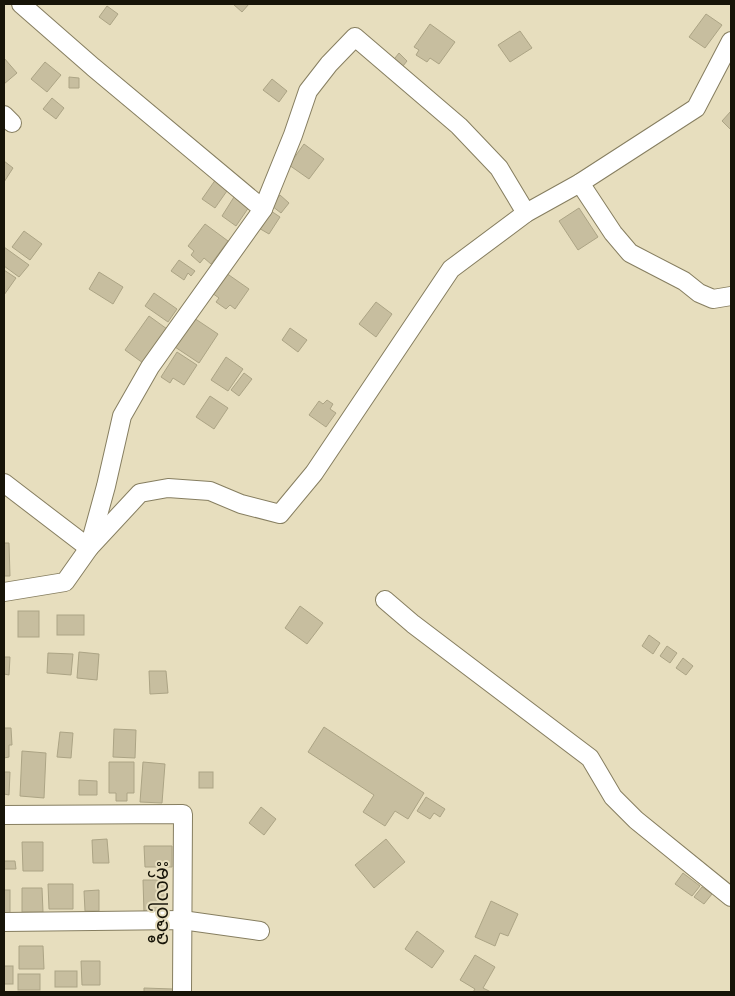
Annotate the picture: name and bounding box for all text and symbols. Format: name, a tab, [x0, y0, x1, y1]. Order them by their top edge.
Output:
street label: ဇီဇဝါလမ်း	[147, 861, 175, 945]

